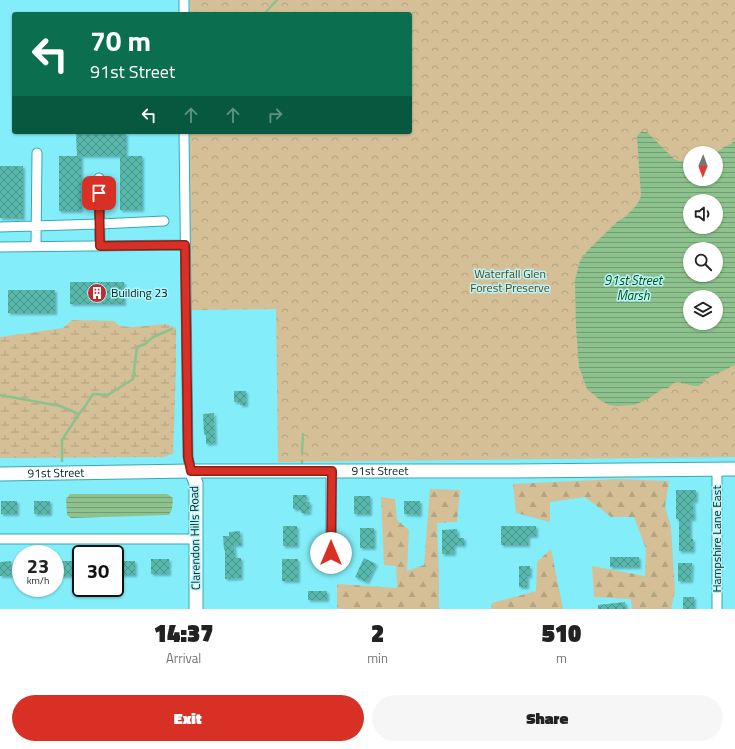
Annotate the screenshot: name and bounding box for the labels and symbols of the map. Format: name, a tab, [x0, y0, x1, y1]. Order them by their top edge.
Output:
north arrow	[683, 146, 723, 186]
pin	[82, 176, 116, 210]
park label: Waterfall Glen Forest Preserve	[470, 264, 550, 297]
water label: 91st Street Marsh	[604, 270, 664, 305]
building icon: Building 23	[86, 282, 108, 304]
place label: Building 23	[111, 283, 168, 302]
street label: 91st Street	[352, 461, 409, 480]
street label: 91st Street	[27, 463, 85, 483]
street label: Hampshire Lane East	[707, 485, 726, 593]
street label: Clarendon Hills Road	[184, 486, 205, 590]
position arrow	[310, 532, 352, 574]
speed limit sign: 30	[72, 545, 124, 597]

